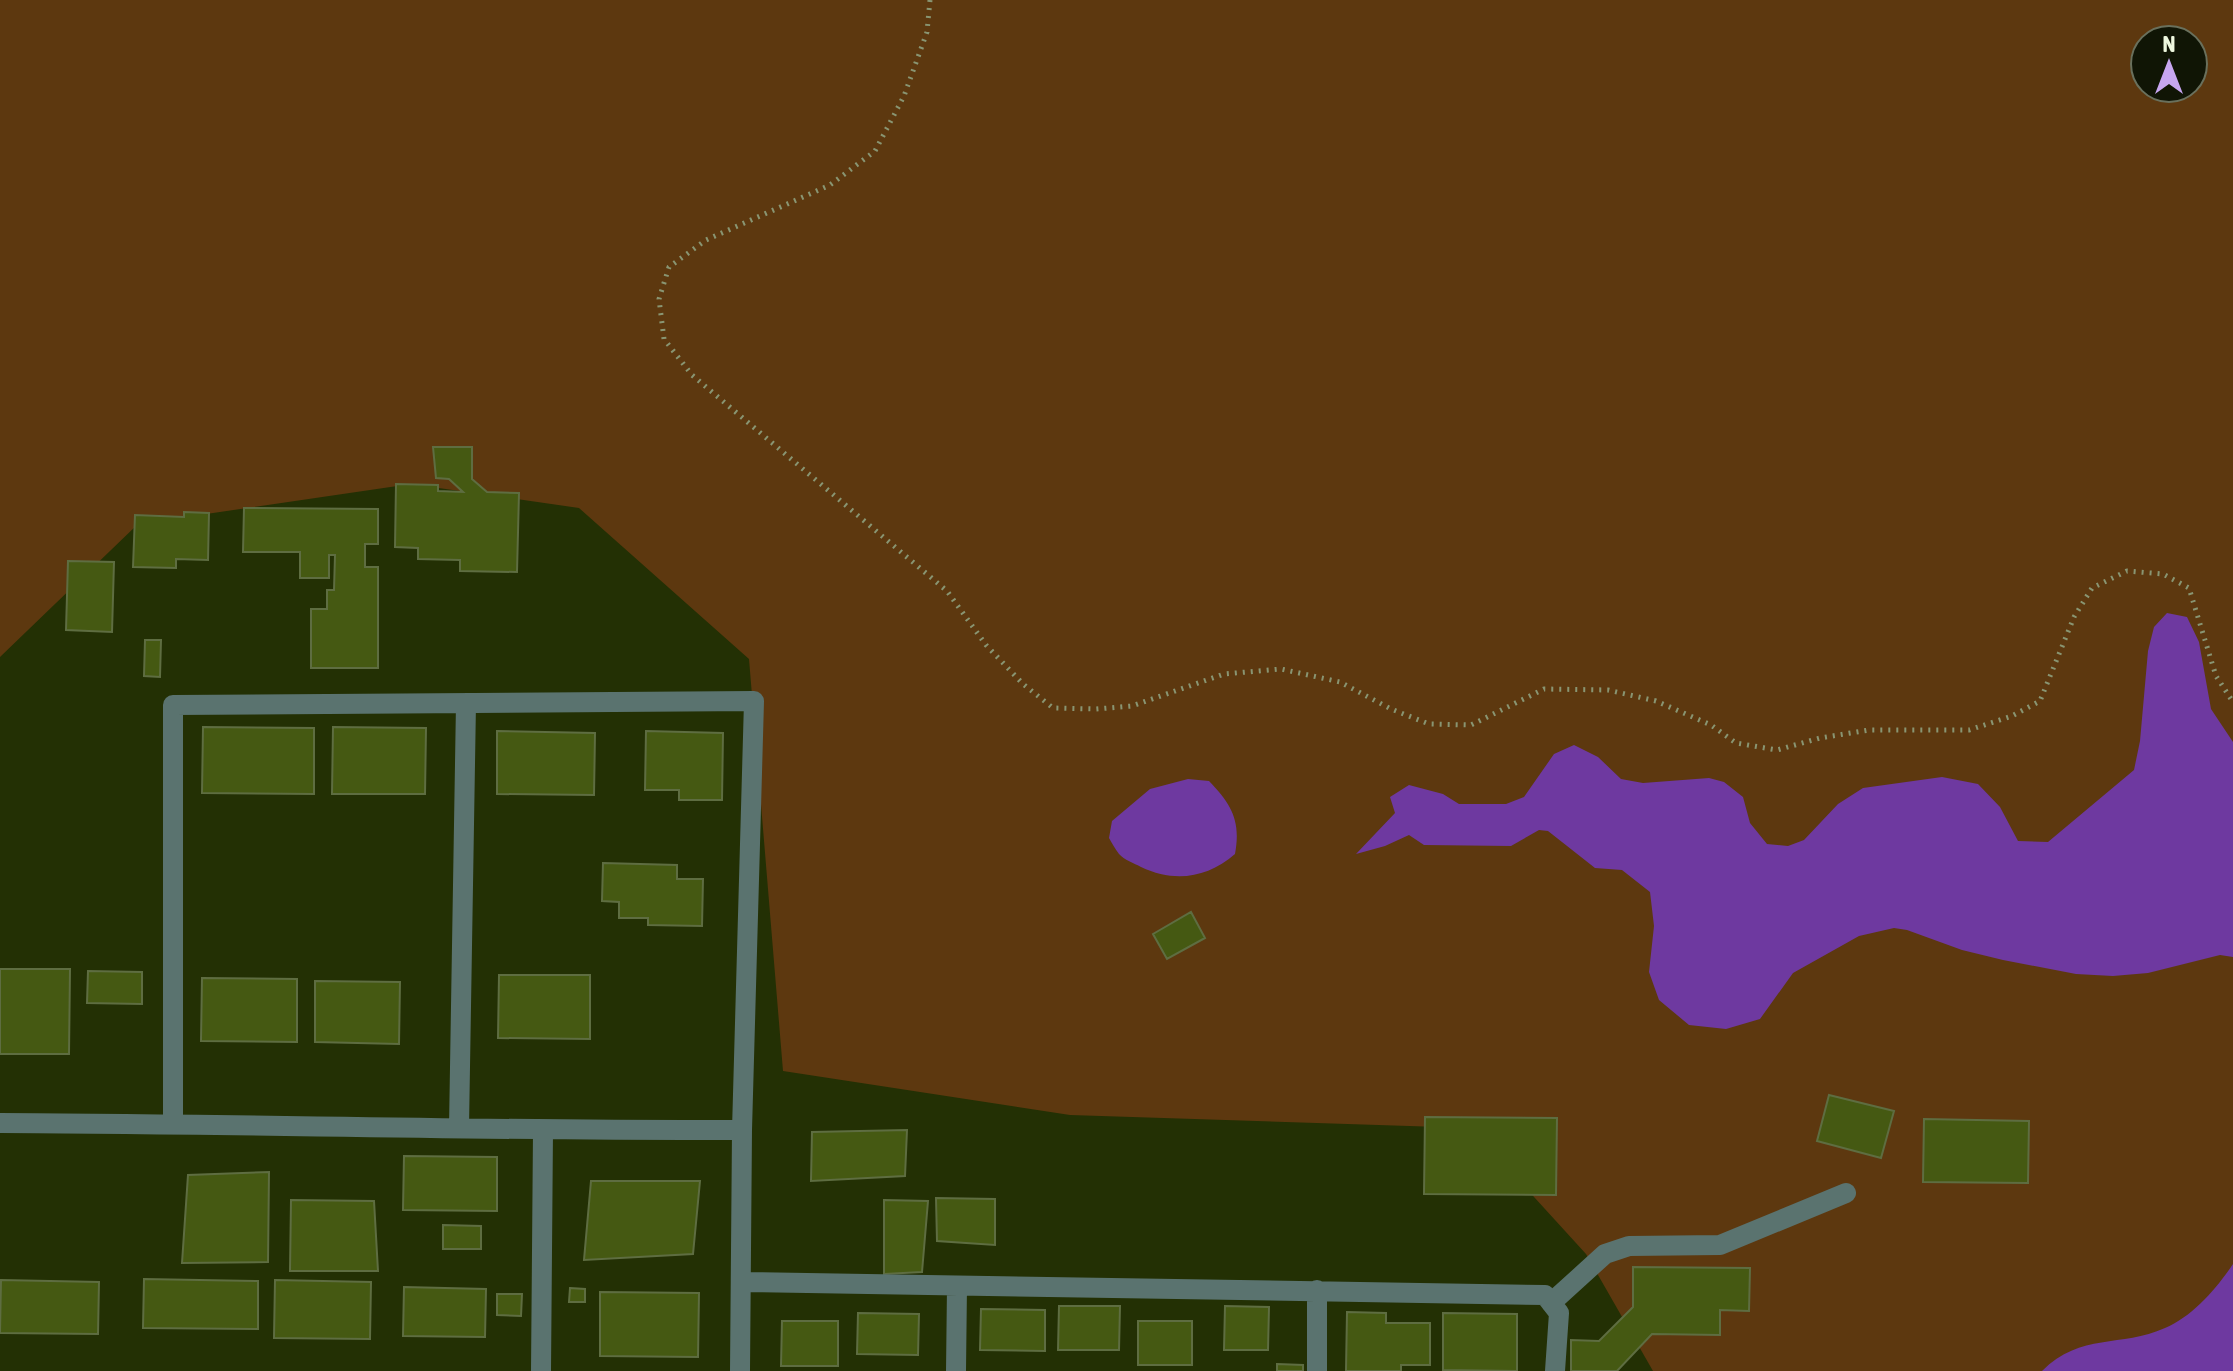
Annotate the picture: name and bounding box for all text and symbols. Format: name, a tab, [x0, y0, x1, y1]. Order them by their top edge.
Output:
north arrow	[2129, 24, 2209, 104]
text: N	[2163, 31, 2175, 57]

